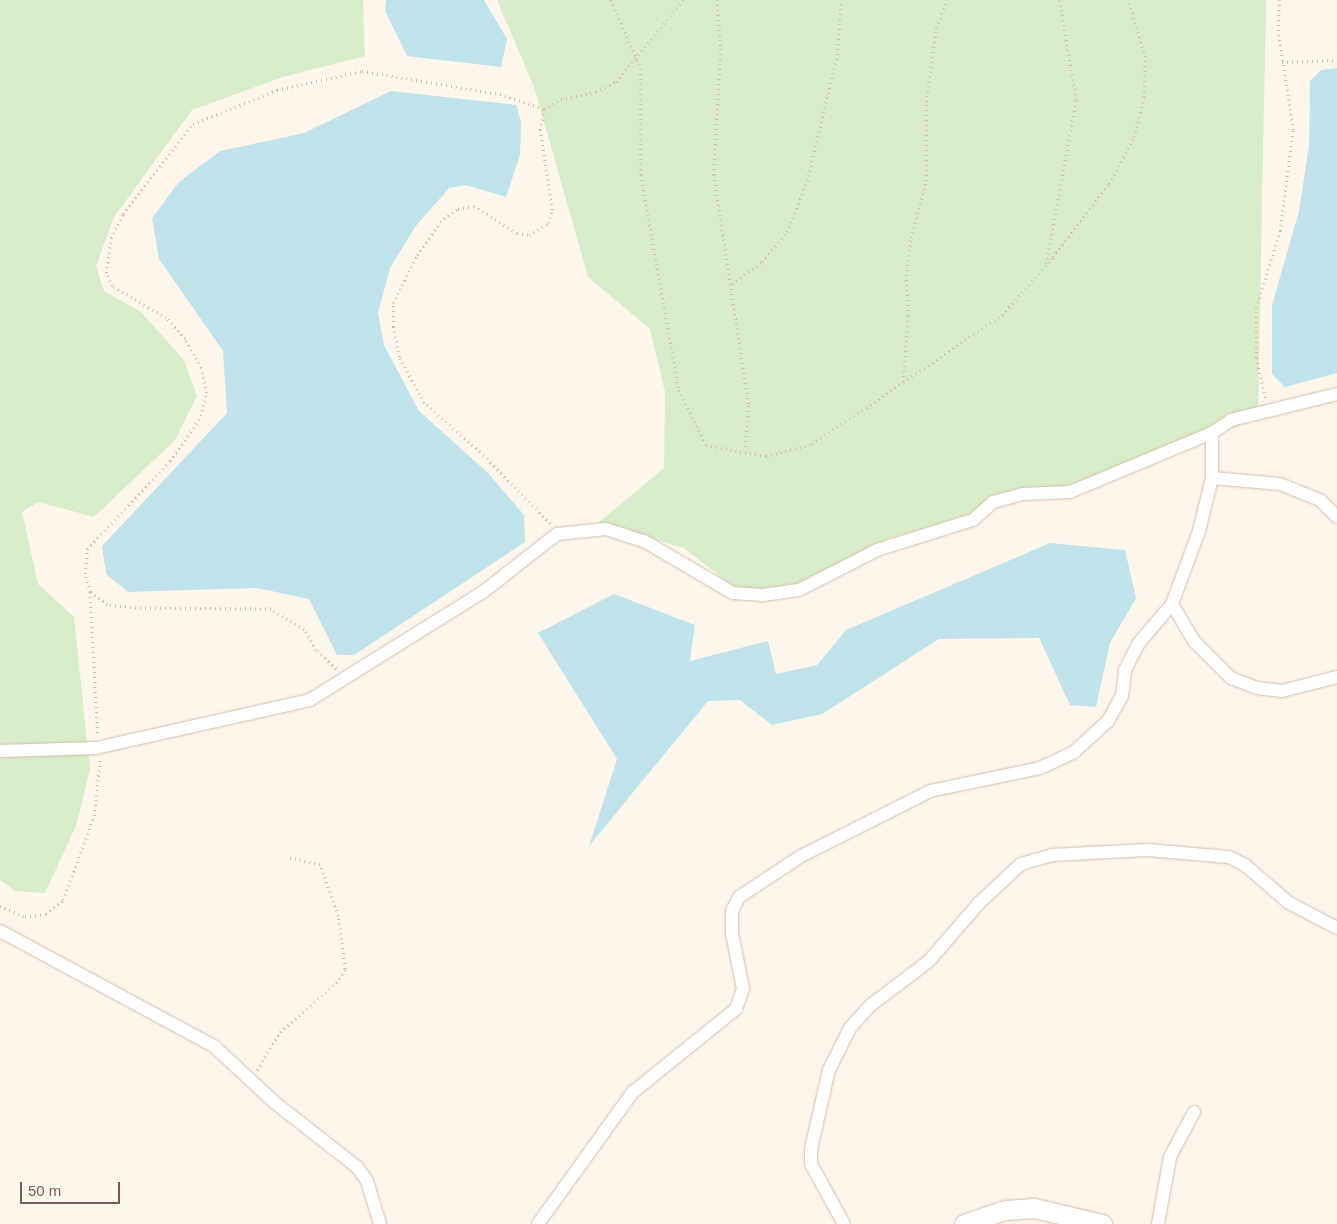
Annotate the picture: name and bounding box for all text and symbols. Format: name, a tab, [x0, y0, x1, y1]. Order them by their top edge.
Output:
scale bar	[22, 1172, 122, 1204]
text: 50 m	[28, 1182, 61, 1199]

